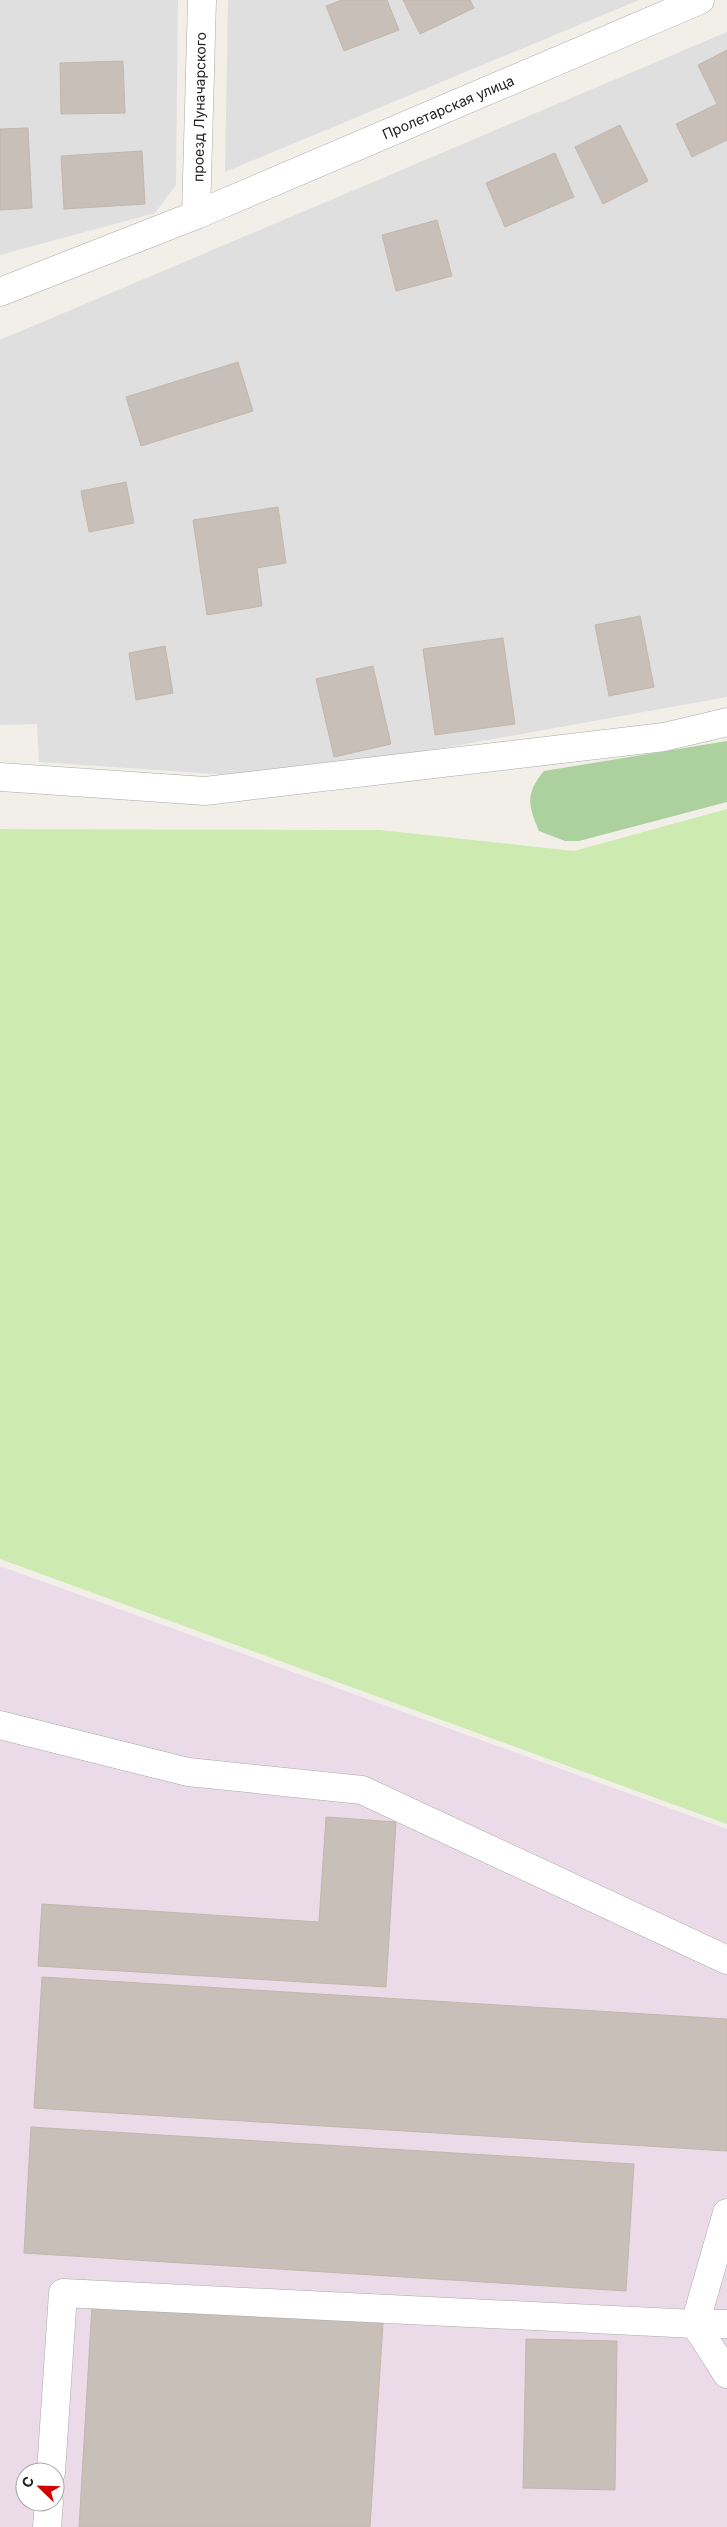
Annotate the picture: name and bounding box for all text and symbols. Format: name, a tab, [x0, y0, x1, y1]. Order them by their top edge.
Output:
street label: проезд Луначарского	[189, 32, 209, 182]
street label: Пролетарская улица	[380, 72, 516, 142]
north arrow	[15, 2462, 65, 2512]
text: С	[18, 2474, 37, 2490]

